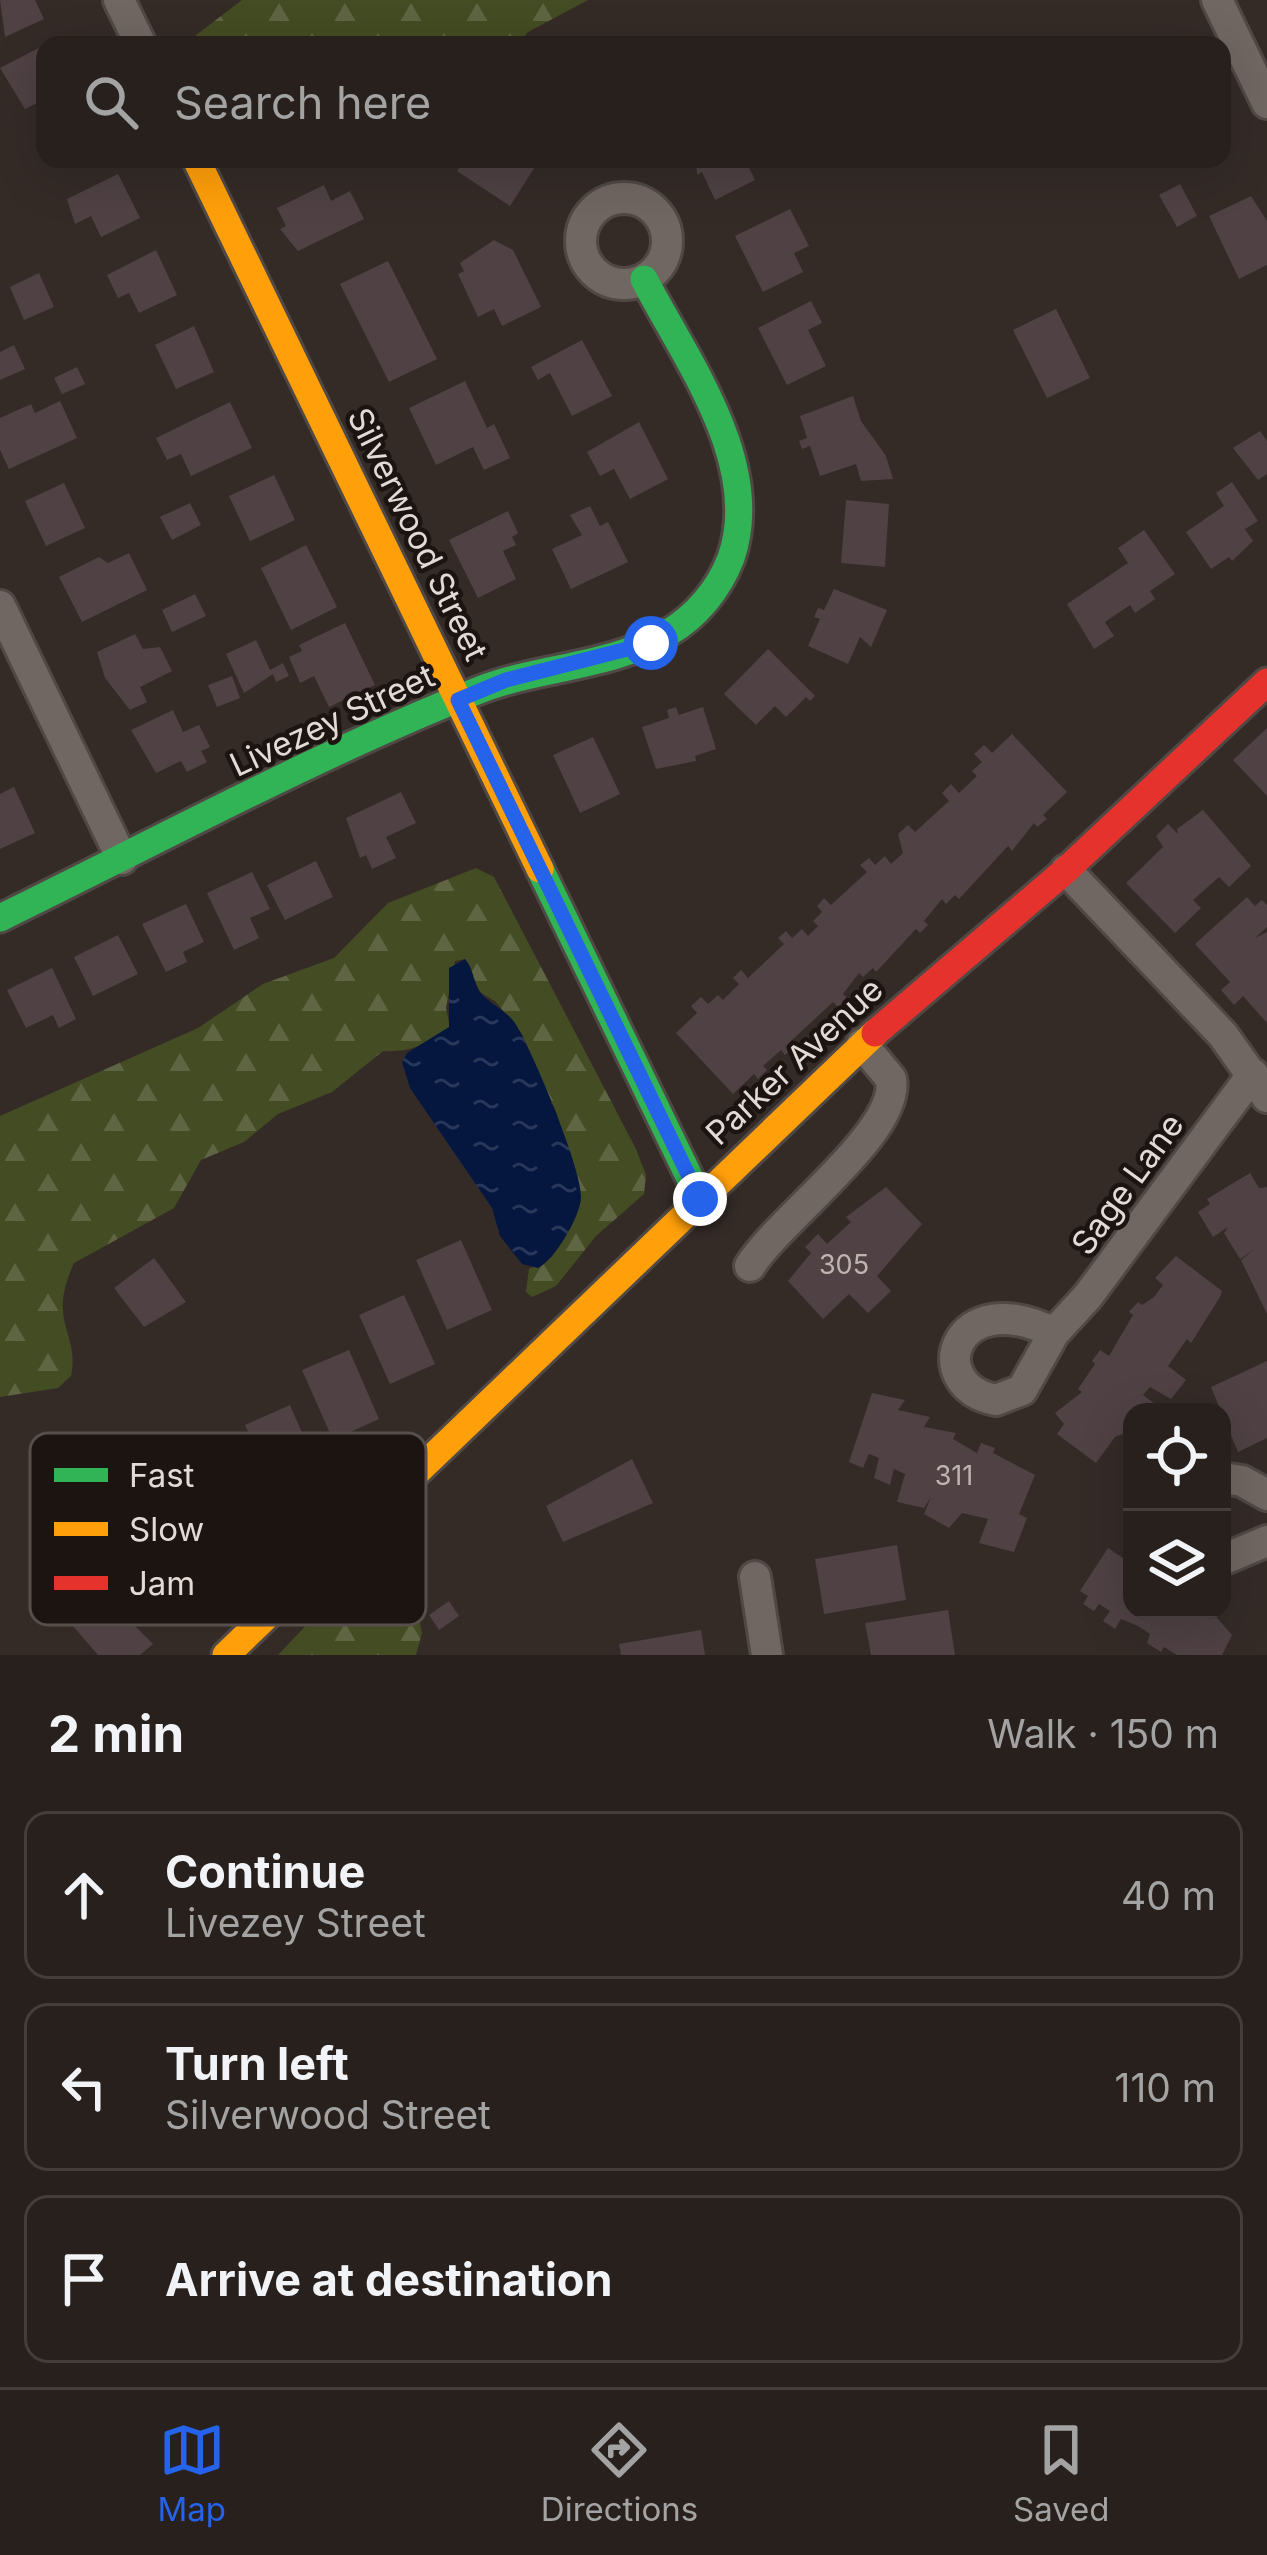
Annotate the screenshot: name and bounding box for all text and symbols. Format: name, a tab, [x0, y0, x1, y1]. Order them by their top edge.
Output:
search box	[36, 36, 1231, 168]
icon: search	[78, 69, 144, 135]
text: Search here	[174, 75, 431, 130]
street label: Silverwood Street	[340, 401, 497, 667]
route start	[624, 616, 678, 670]
street label: Livezey Street	[224, 655, 441, 785]
street label: Parker Avenue	[697, 969, 891, 1153]
street label: Sage Lane	[1063, 1106, 1191, 1262]
route end	[673, 1172, 727, 1226]
house number: 305	[819, 1248, 869, 1281]
map controls	[1123, 1403, 1231, 1619]
button: locate	[1123, 1403, 1231, 1511]
legend	[30, 1433, 426, 1625]
text: Fast	[129, 1455, 195, 1495]
house number: 311	[935, 1459, 973, 1492]
text: Slow	[129, 1509, 204, 1549]
button: layers	[1123, 1511, 1231, 1619]
text: Jam	[129, 1563, 195, 1603]
text: 2 min	[48, 1703, 184, 1764]
text: Walk · 150 m	[987, 1710, 1219, 1757]
text: Continue	[165, 1844, 365, 1899]
icon: ahead	[51, 1862, 117, 1928]
text: 40 m	[1121, 1872, 1216, 1919]
text: Livezey Street	[165, 1899, 426, 1946]
text: Turn left	[165, 2036, 349, 2091]
icon: left	[51, 2054, 117, 2120]
text: 110 m	[1115, 2064, 1216, 2111]
text: Silverwood Street	[165, 2091, 491, 2138]
icon: arrive	[51, 2246, 117, 2312]
text: Arrive at destination	[165, 2252, 612, 2307]
tab: Map	[157, 2417, 226, 2529]
tab: Directions	[541, 2417, 698, 2529]
tab: Saved	[1013, 2417, 1110, 2529]

